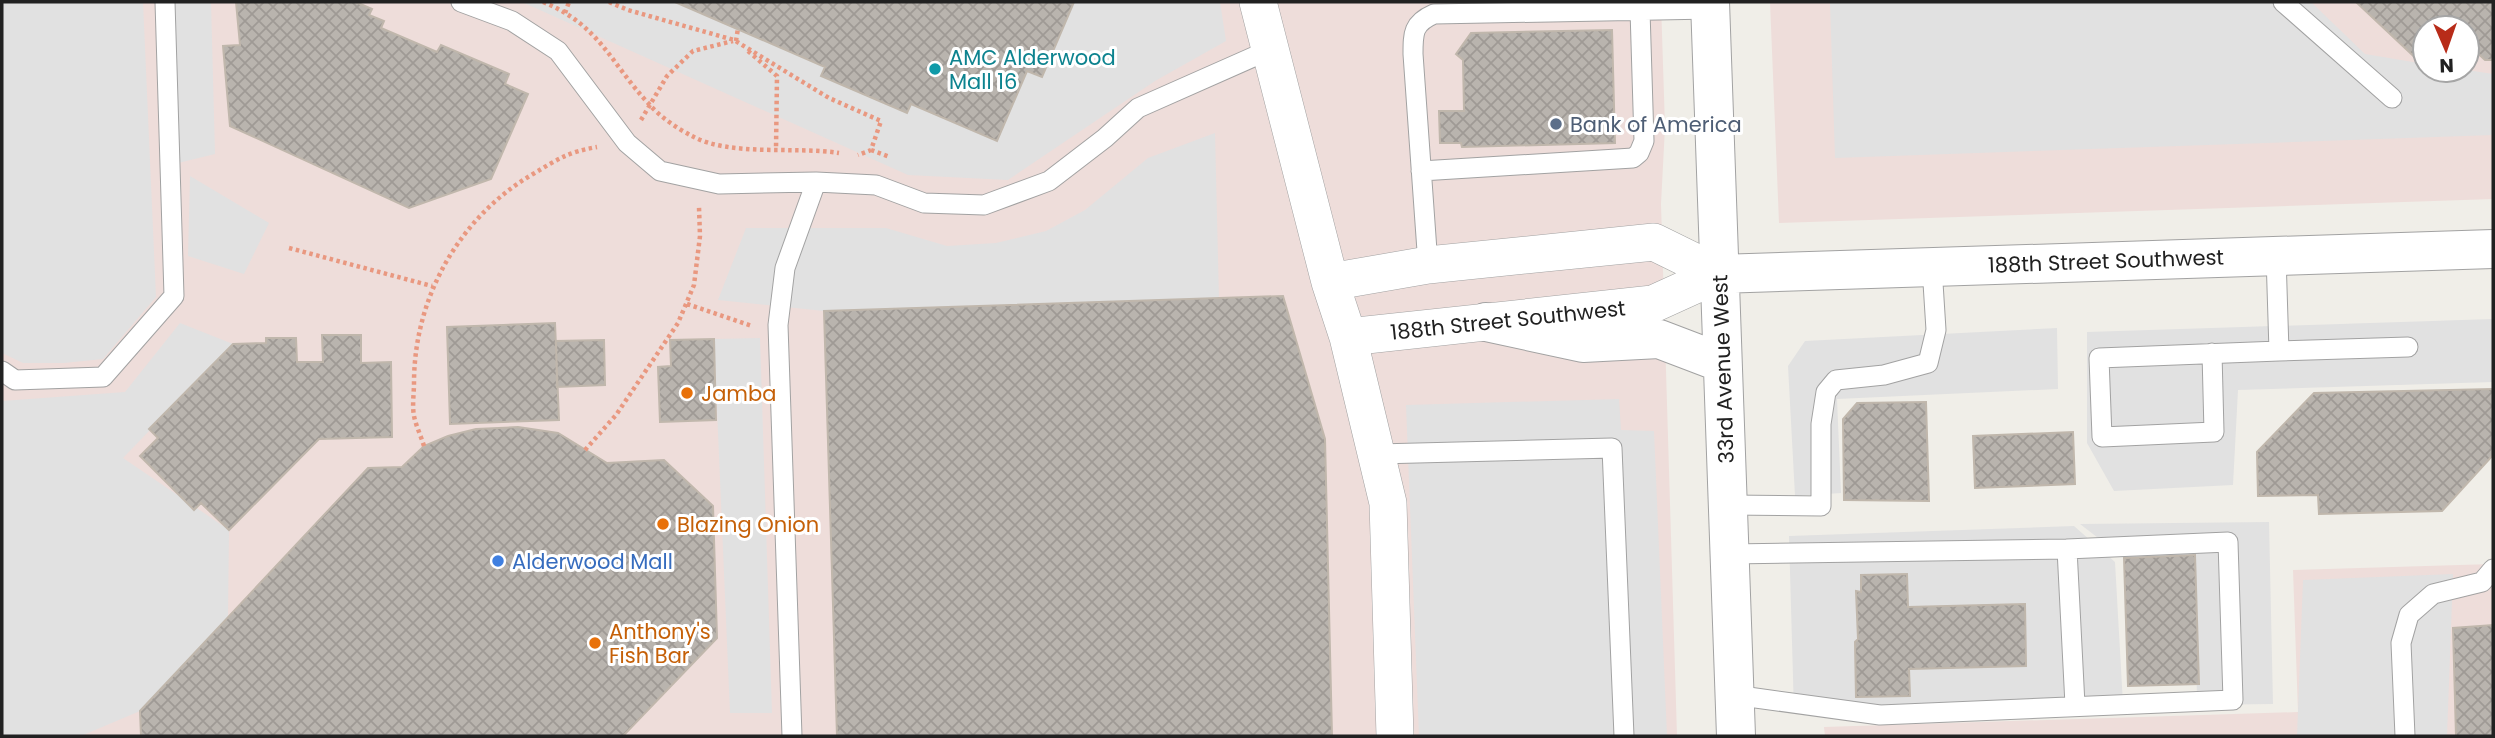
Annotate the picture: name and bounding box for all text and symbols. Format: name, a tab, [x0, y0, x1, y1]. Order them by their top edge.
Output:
north arrow	[2411, 14, 2481, 84]
place label: AMC Alderwood Mall 16	[949, 43, 1116, 96]
text: N	[2439, 52, 2454, 79]
marker: AMC Alderwood Mall 16	[927, 61, 943, 77]
place label: Bank of America	[1570, 110, 1742, 139]
marker: Bank of America	[1548, 116, 1564, 132]
street label: 188th Street Southwest	[1987, 242, 2225, 280]
street label: 33rd Avenue West	[1705, 274, 1741, 464]
street label: 188th Street Southwest	[1389, 293, 1627, 347]
place label: Jamba	[701, 379, 776, 408]
marker: Jamba	[679, 385, 695, 401]
place label: Blazing Onion	[677, 510, 819, 539]
marker: Blazing Onion	[655, 516, 671, 532]
place label: Alderwood Mall	[512, 547, 673, 576]
marker: Alderwood Mall	[490, 553, 506, 569]
place label: Anthony's Fish Bar	[609, 617, 711, 670]
marker: Anthony's Fish Bar	[587, 635, 603, 651]

